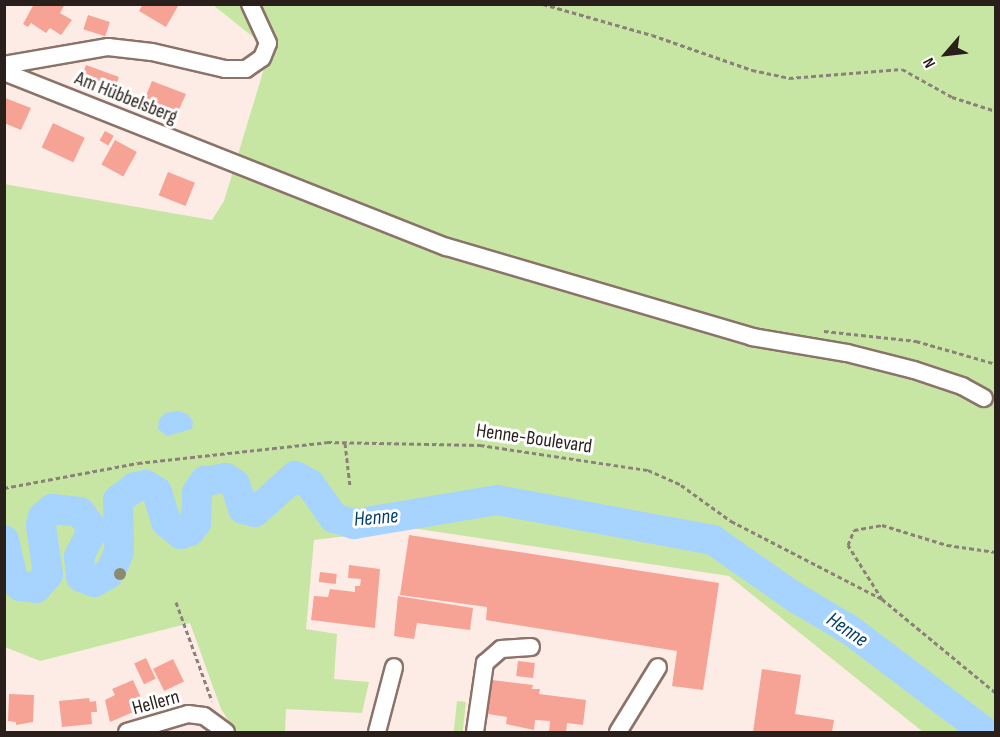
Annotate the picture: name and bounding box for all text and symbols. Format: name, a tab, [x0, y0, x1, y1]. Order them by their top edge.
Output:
north arrow	[916, 24, 976, 84]
text: N	[919, 54, 940, 71]
street label: Am Hübbelsberg	[71, 67, 181, 129]
street label: Henne-Boulevard	[474, 419, 594, 459]
water label: Henne	[353, 504, 399, 532]
water label: Henne	[822, 607, 872, 653]
street label: Hellern	[130, 685, 182, 721]

